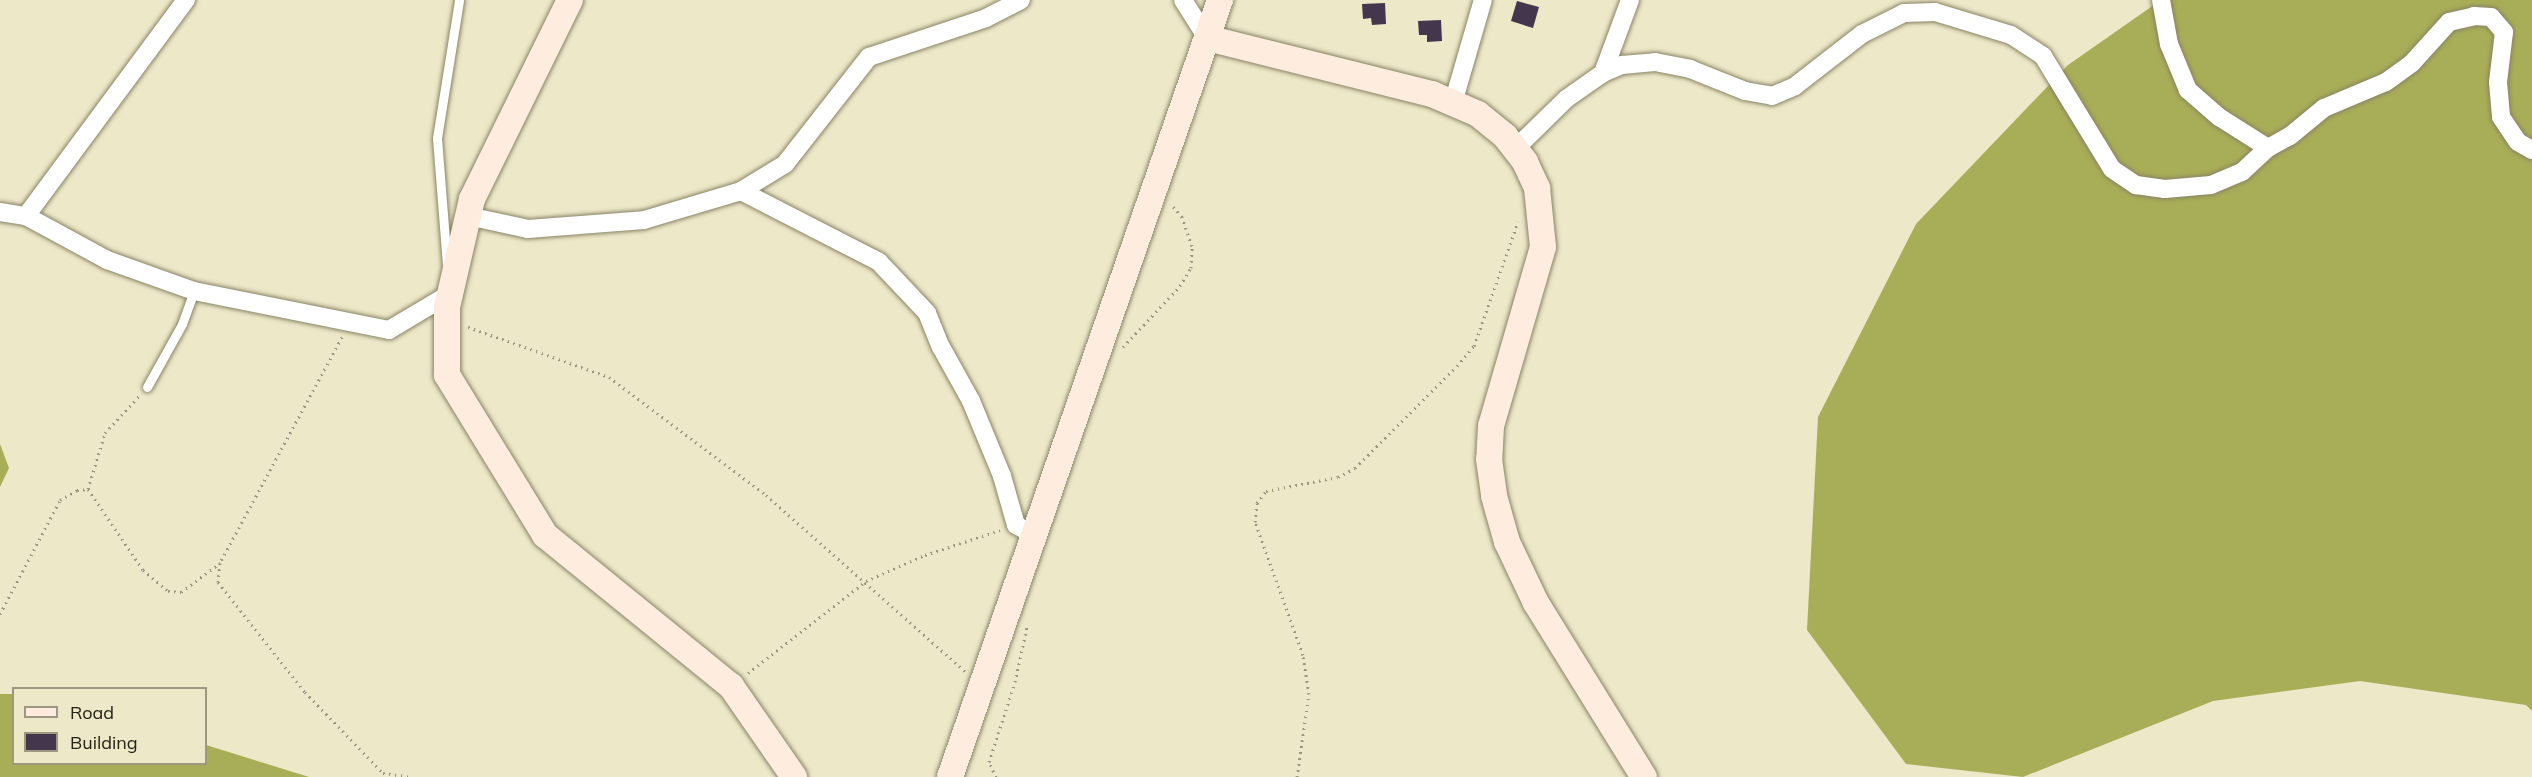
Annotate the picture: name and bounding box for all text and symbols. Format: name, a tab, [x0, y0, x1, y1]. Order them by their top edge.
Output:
legend	[12, 687, 207, 765]
text: Road	[70, 701, 114, 724]
text: Building	[70, 731, 138, 754]

